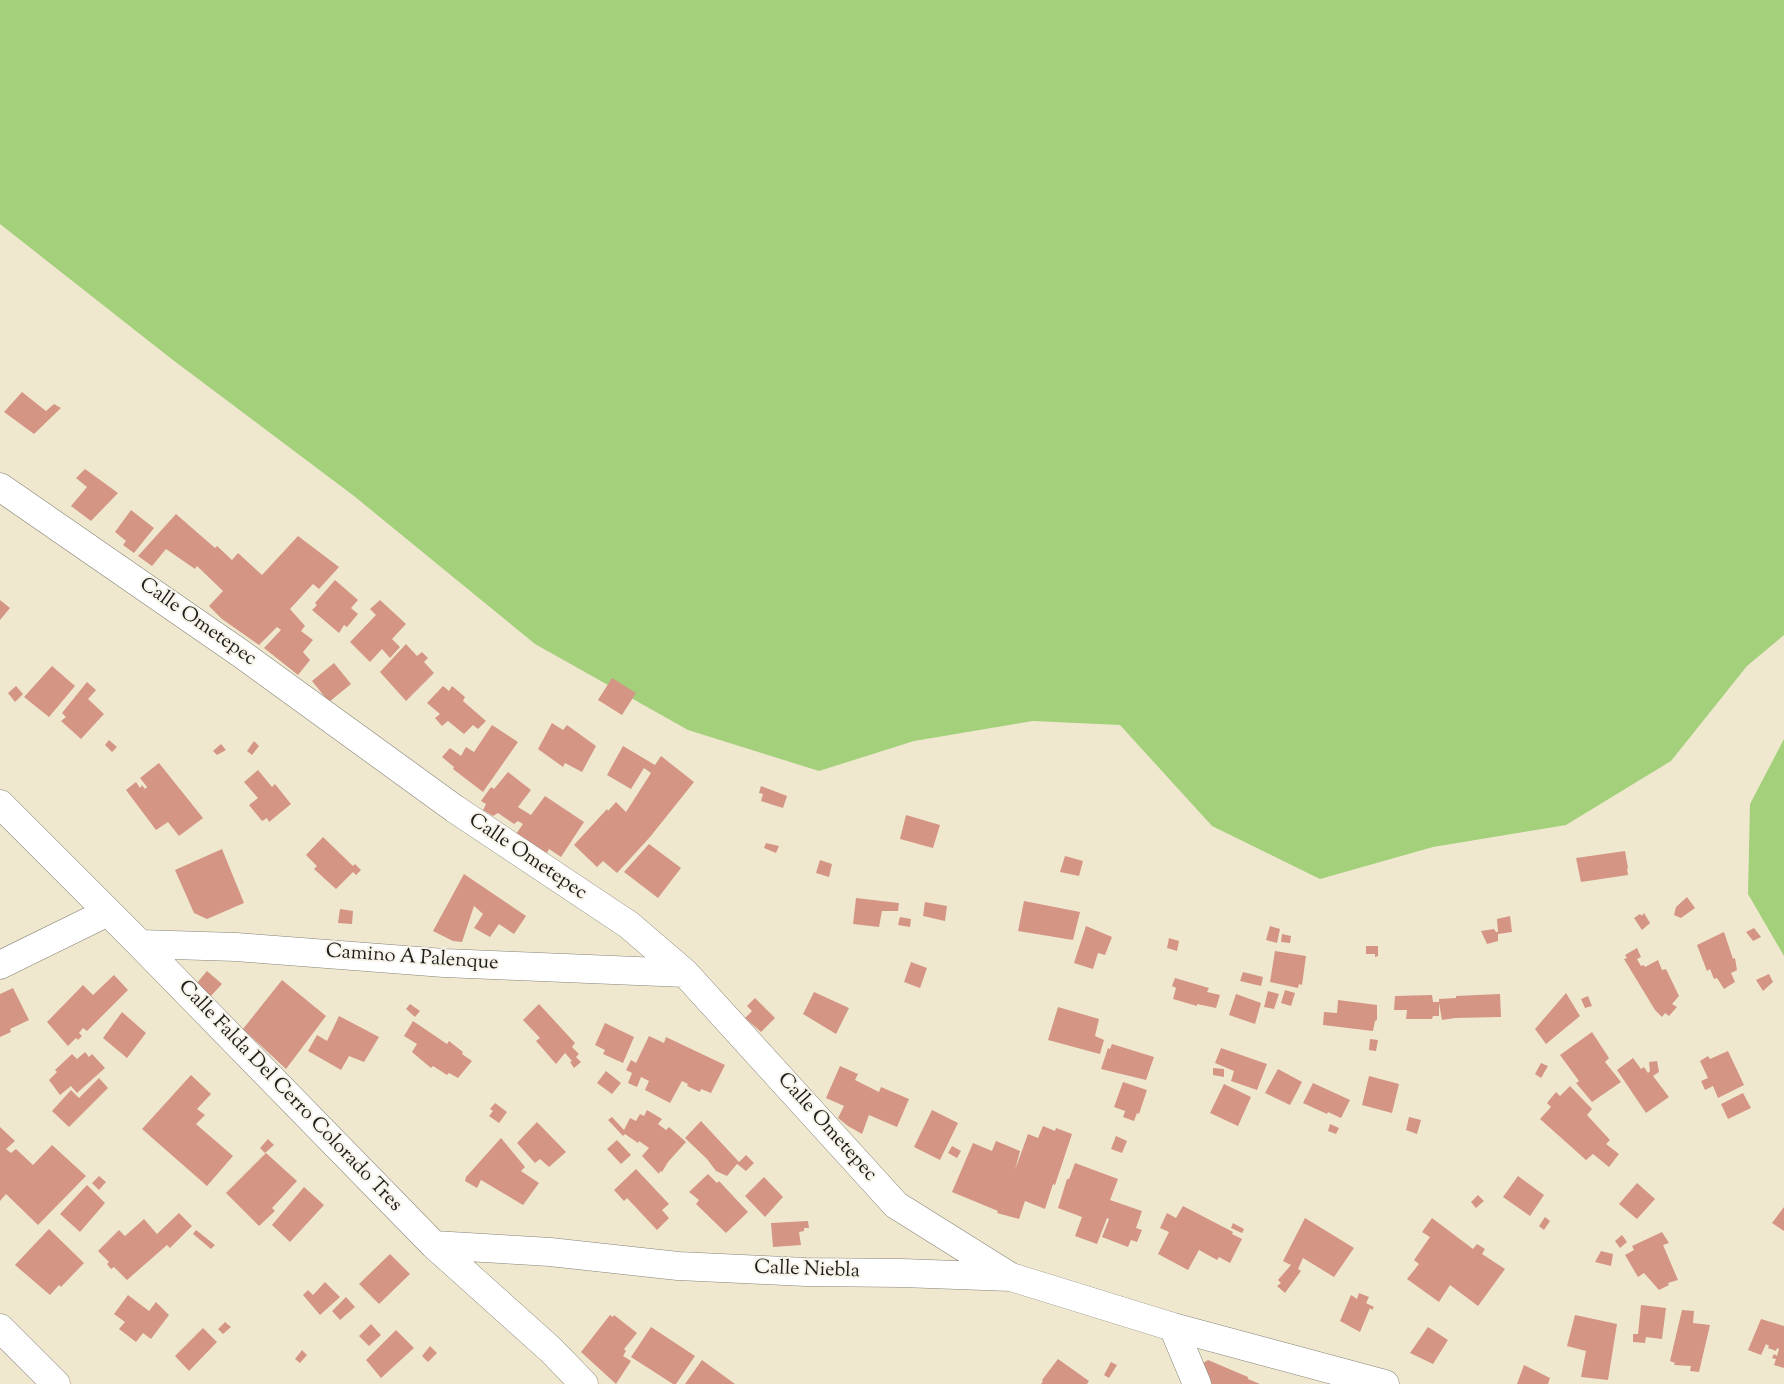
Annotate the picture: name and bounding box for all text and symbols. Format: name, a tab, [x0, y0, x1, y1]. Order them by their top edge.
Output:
street label: Calle Ometepec	[134, 574, 260, 672]
street label: Calle Ometepec	[463, 810, 591, 906]
street label: Camino A Palenque	[325, 941, 499, 977]
street label: Calle Falda Del Cerro Colorado Tres	[172, 976, 406, 1218]
street label: Calle Ometepec	[771, 1069, 881, 1187]
street label: Calle Niebla	[754, 1257, 860, 1285]

